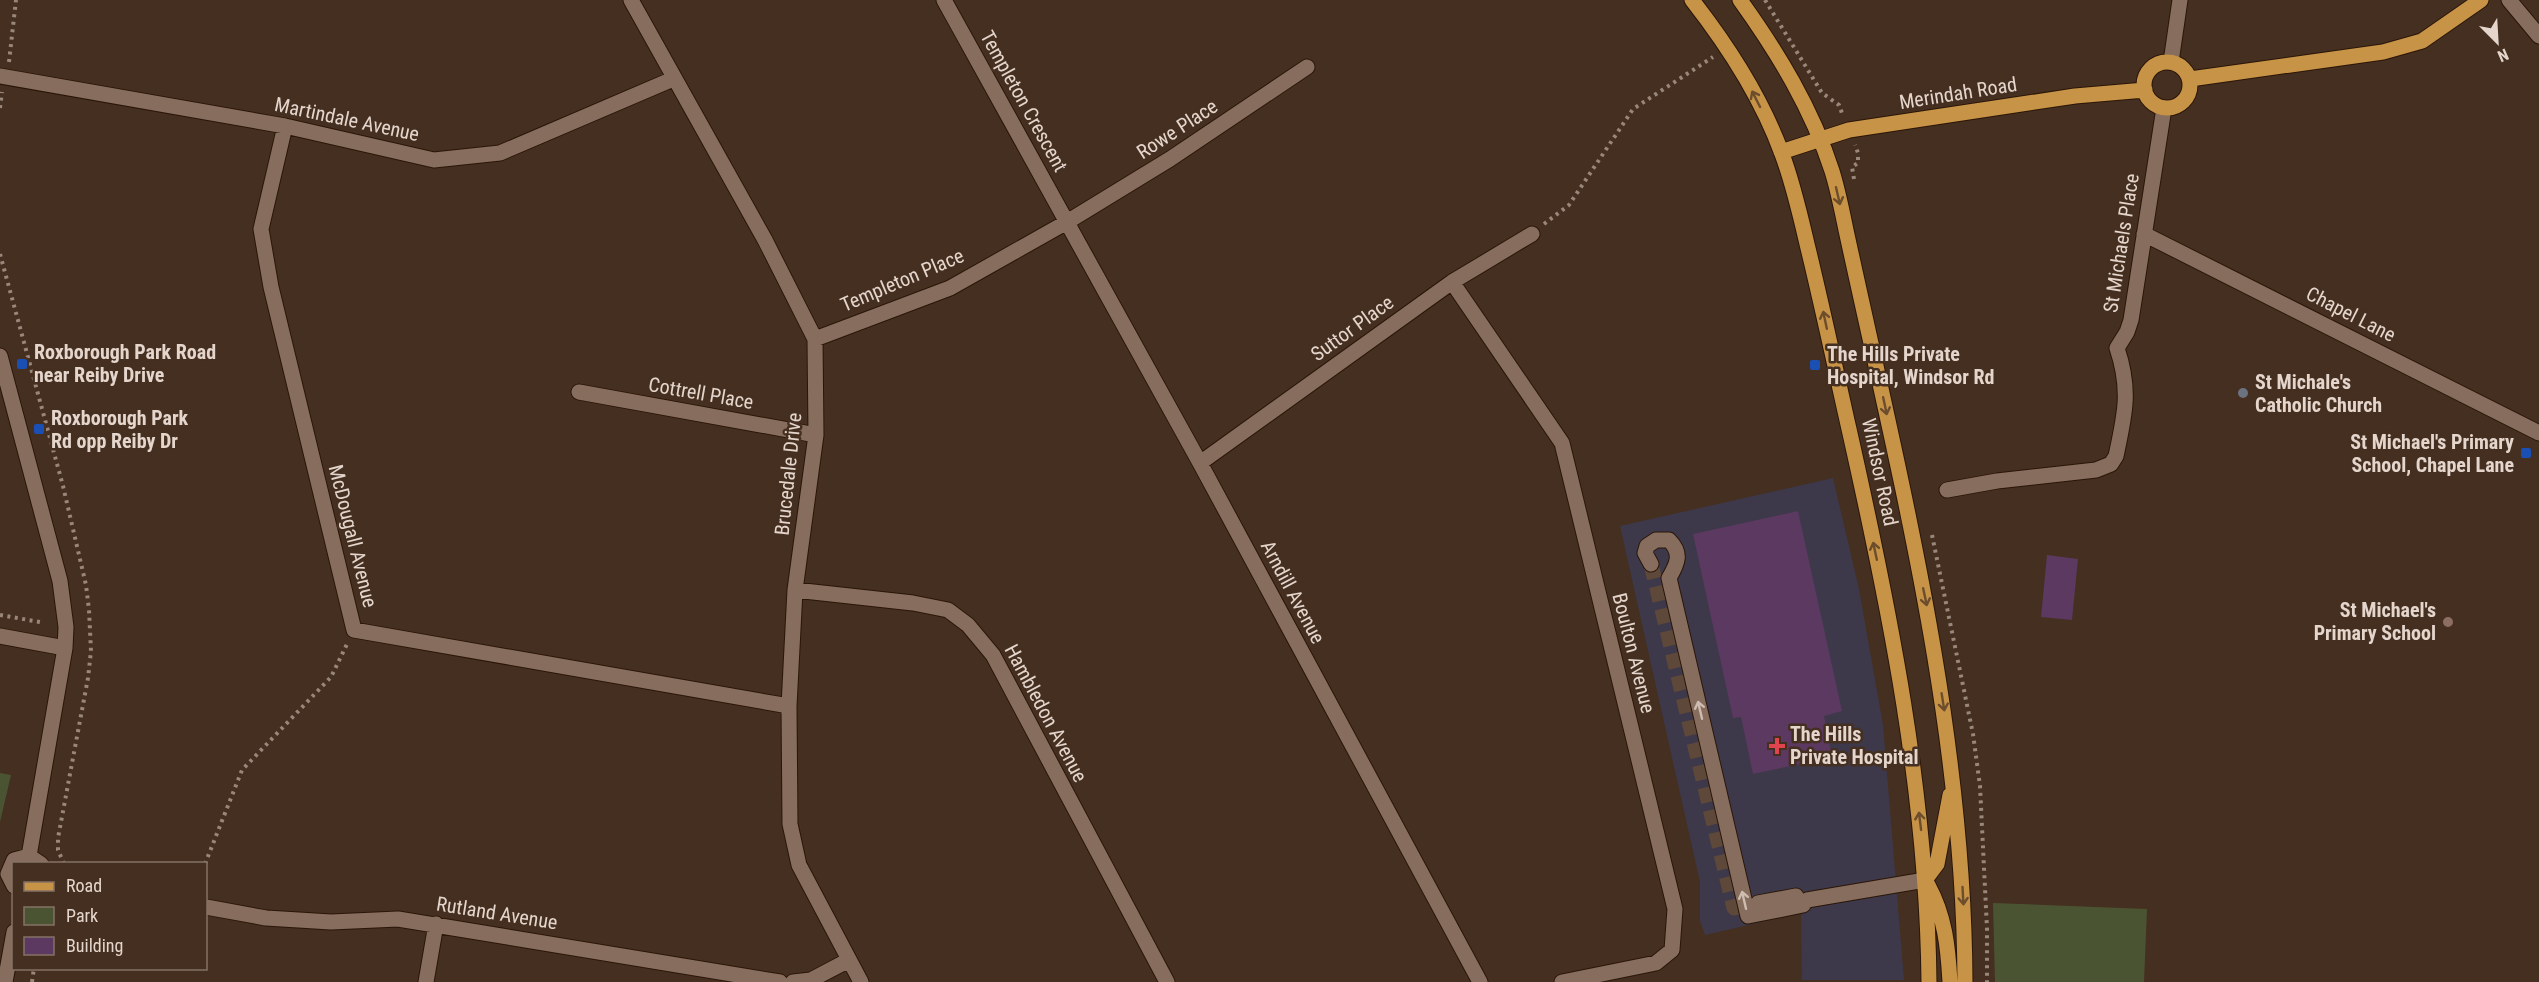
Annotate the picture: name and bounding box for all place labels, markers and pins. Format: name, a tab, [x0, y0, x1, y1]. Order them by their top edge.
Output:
place label: Roxborough Park Road near Reiby Drive	[34, 340, 216, 387]
place label: The Hills Private Hospital, Windsor Rd	[1827, 342, 1994, 389]
marker: Roxborough Park Road near Reiby Drive	[15, 357, 29, 371]
marker: The Hills Private Hospital, Windsor Rd	[1808, 358, 1822, 372]
place label: St Michale's Catholic Church	[2255, 370, 2382, 417]
marker: St Michale's Catholic Church	[2236, 386, 2250, 400]
place label: Roxborough Park Rd opp Reiby Dr	[51, 406, 189, 453]
marker: Roxborough Park Rd opp Reiby Dr	[32, 422, 46, 436]
place label: St Michael's Primary School, Chapel Lane	[2350, 430, 2514, 477]
marker: St Michael's Primary School, Chapel Lane	[2519, 446, 2533, 460]
place label: St Michael's Primary School	[2314, 598, 2436, 645]
marker: St Michael's Primary School	[2441, 615, 2455, 629]
place label: The Hills Private Hospital	[1790, 722, 1918, 769]
marker: The Hills Private Hospital	[1768, 737, 1786, 755]

